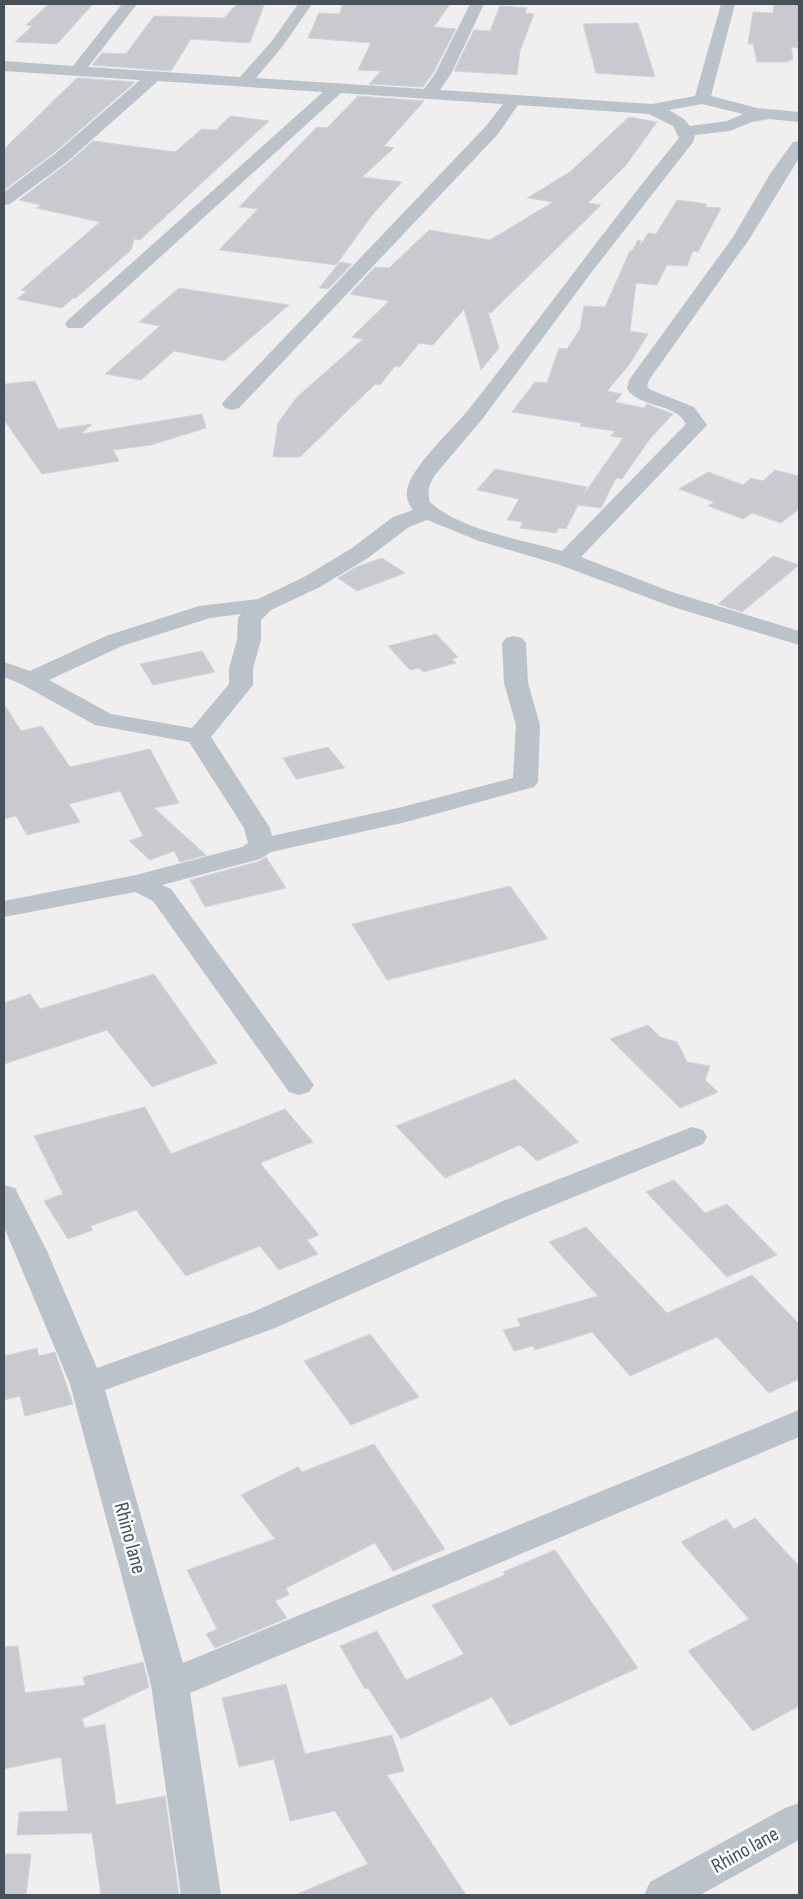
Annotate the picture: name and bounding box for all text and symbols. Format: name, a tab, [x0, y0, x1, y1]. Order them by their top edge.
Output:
street label: Rhino lane	[108, 1499, 152, 1577]
street label: Rhino lane	[707, 1821, 783, 1879]

